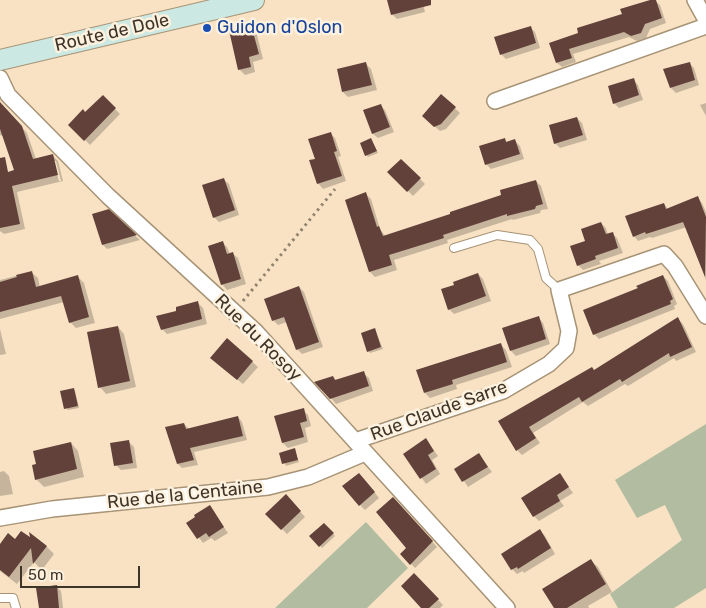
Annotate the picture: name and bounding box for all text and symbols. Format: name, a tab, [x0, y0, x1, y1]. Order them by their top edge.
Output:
street label: Route de Dole	[53, 9, 171, 57]
place label: Guidon d'Oslon	[217, 17, 342, 39]
marker: Guidon d'Oslon	[201, 22, 213, 34]
street label: Rue du Rosoy	[210, 290, 306, 386]
street label: Rue Claude Sarre	[368, 376, 510, 446]
street label: Rue de la Centaine	[106, 476, 264, 514]
scale bar	[22, 556, 142, 588]
text: 50 m	[28, 566, 63, 584]

